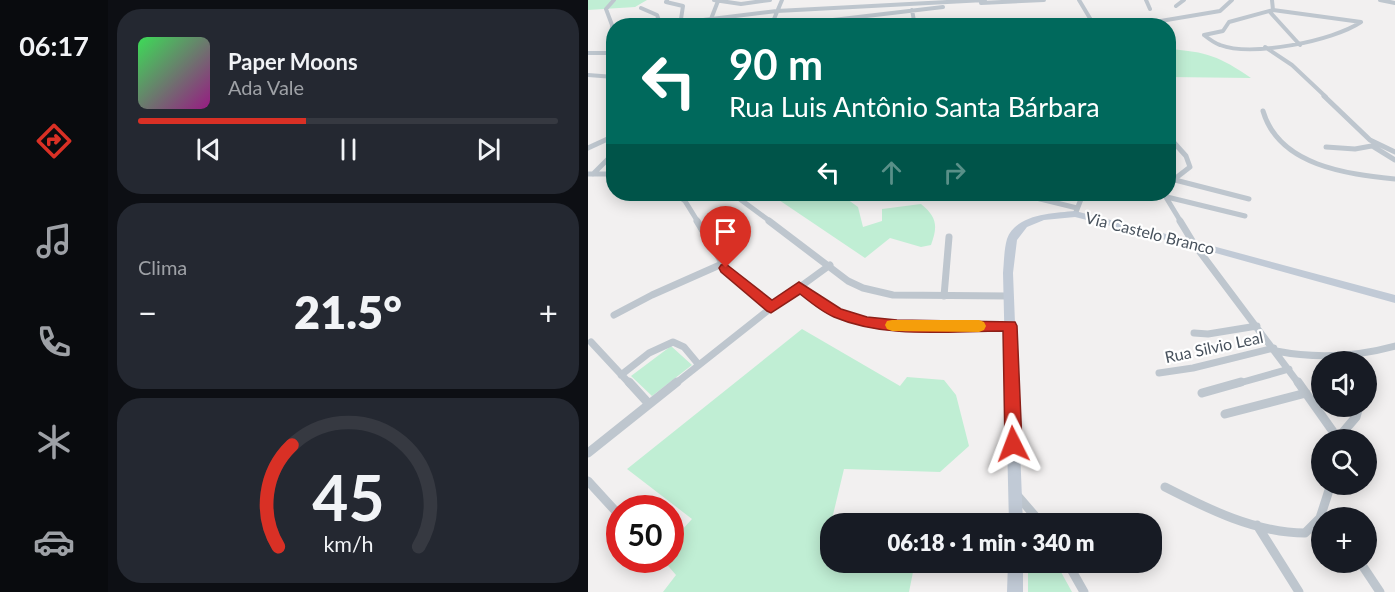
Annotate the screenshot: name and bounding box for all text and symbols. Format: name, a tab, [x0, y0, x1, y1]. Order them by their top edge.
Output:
text: 06:17	[19, 29, 89, 62]
text: 90 m	[729, 39, 823, 89]
icon: left	[630, 42, 708, 120]
text: Paper Moons	[228, 48, 358, 75]
text: Ada Vale	[228, 75, 304, 99]
text: Rua Luis Antônio Santa Bárbara	[729, 90, 1100, 123]
icon: directions	[33, 120, 75, 162]
icon: previous	[192, 133, 225, 166]
icon: pause	[332, 133, 365, 166]
icon: next	[472, 133, 505, 166]
icon: left	[812, 156, 845, 189]
icon: ahead	[875, 156, 908, 189]
icon: right	[938, 156, 971, 189]
pin	[700, 206, 751, 268]
street label: Via Castelo Branco	[1083, 207, 1217, 258]
icon: arrive	[709, 215, 742, 248]
icon: music	[33, 220, 75, 262]
text: Clima	[138, 255, 187, 279]
text: 21.5°	[294, 285, 402, 339]
text: −	[138, 292, 157, 332]
text: +	[539, 292, 558, 332]
icon: phone	[33, 321, 75, 363]
street label: Rua Silvio Leal	[1163, 327, 1265, 366]
map controls	[1311, 351, 1377, 573]
button: sound	[1311, 351, 1377, 417]
position arrow	[981, 412, 1045, 476]
icon: climate	[33, 421, 75, 463]
button: search	[1311, 429, 1377, 495]
text: 45	[312, 460, 384, 535]
speed limit sign: 50	[606, 495, 684, 573]
button: +	[1311, 507, 1377, 573]
icon: car	[33, 521, 75, 563]
text: 06:18 · 1 min · 340 m	[888, 529, 1094, 556]
text: km/h	[323, 532, 373, 558]

